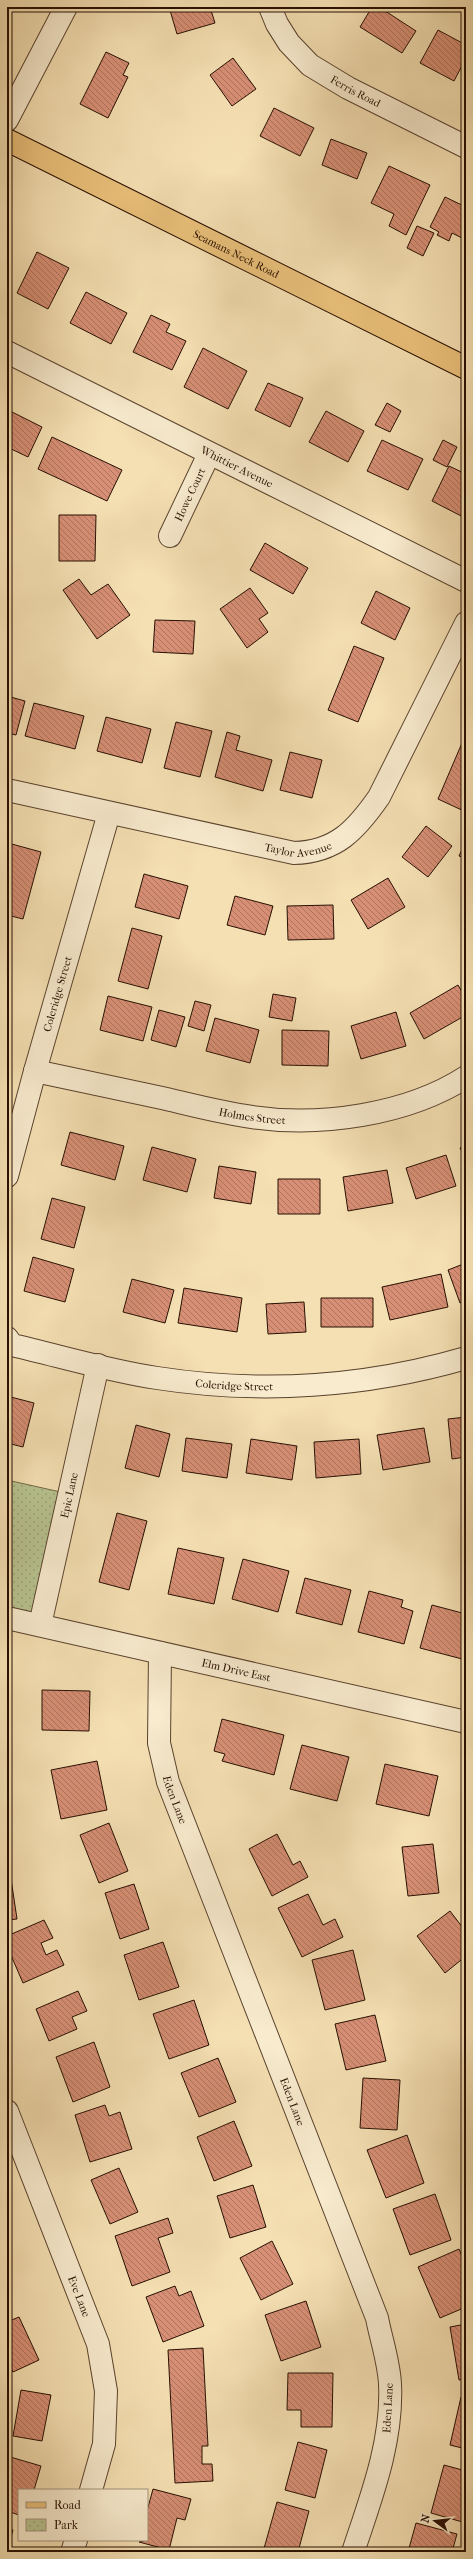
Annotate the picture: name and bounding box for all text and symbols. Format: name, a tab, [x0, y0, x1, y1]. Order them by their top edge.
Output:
street label: Ferris Road	[328, 73, 384, 110]
street label: Seamans Neck Road	[191, 227, 282, 281]
street label: Whittier Avenue	[198, 443, 276, 490]
street label: Howe Court	[172, 466, 208, 523]
street label: Taylor Avenue	[263, 839, 334, 860]
street label: Coleridge Street	[40, 954, 74, 1033]
street label: Holmes Street	[218, 1105, 286, 1127]
street label: Coleridge Street	[195, 1376, 273, 1393]
street label: Epic Lane	[58, 1470, 80, 1519]
street label: Elm Drive East	[200, 1656, 272, 1684]
street label: Eden Lane	[160, 1774, 190, 1826]
street label: Eden Lane	[277, 2076, 308, 2128]
street label: Eve Lane	[65, 2274, 94, 2319]
street label: Eden Lane	[380, 2382, 396, 2434]
legend	[18, 2489, 148, 2541]
text: Road	[54, 2498, 81, 2512]
north arrow	[415, 2501, 455, 2541]
text: N	[418, 2512, 433, 2524]
text: Park	[54, 2518, 79, 2532]

